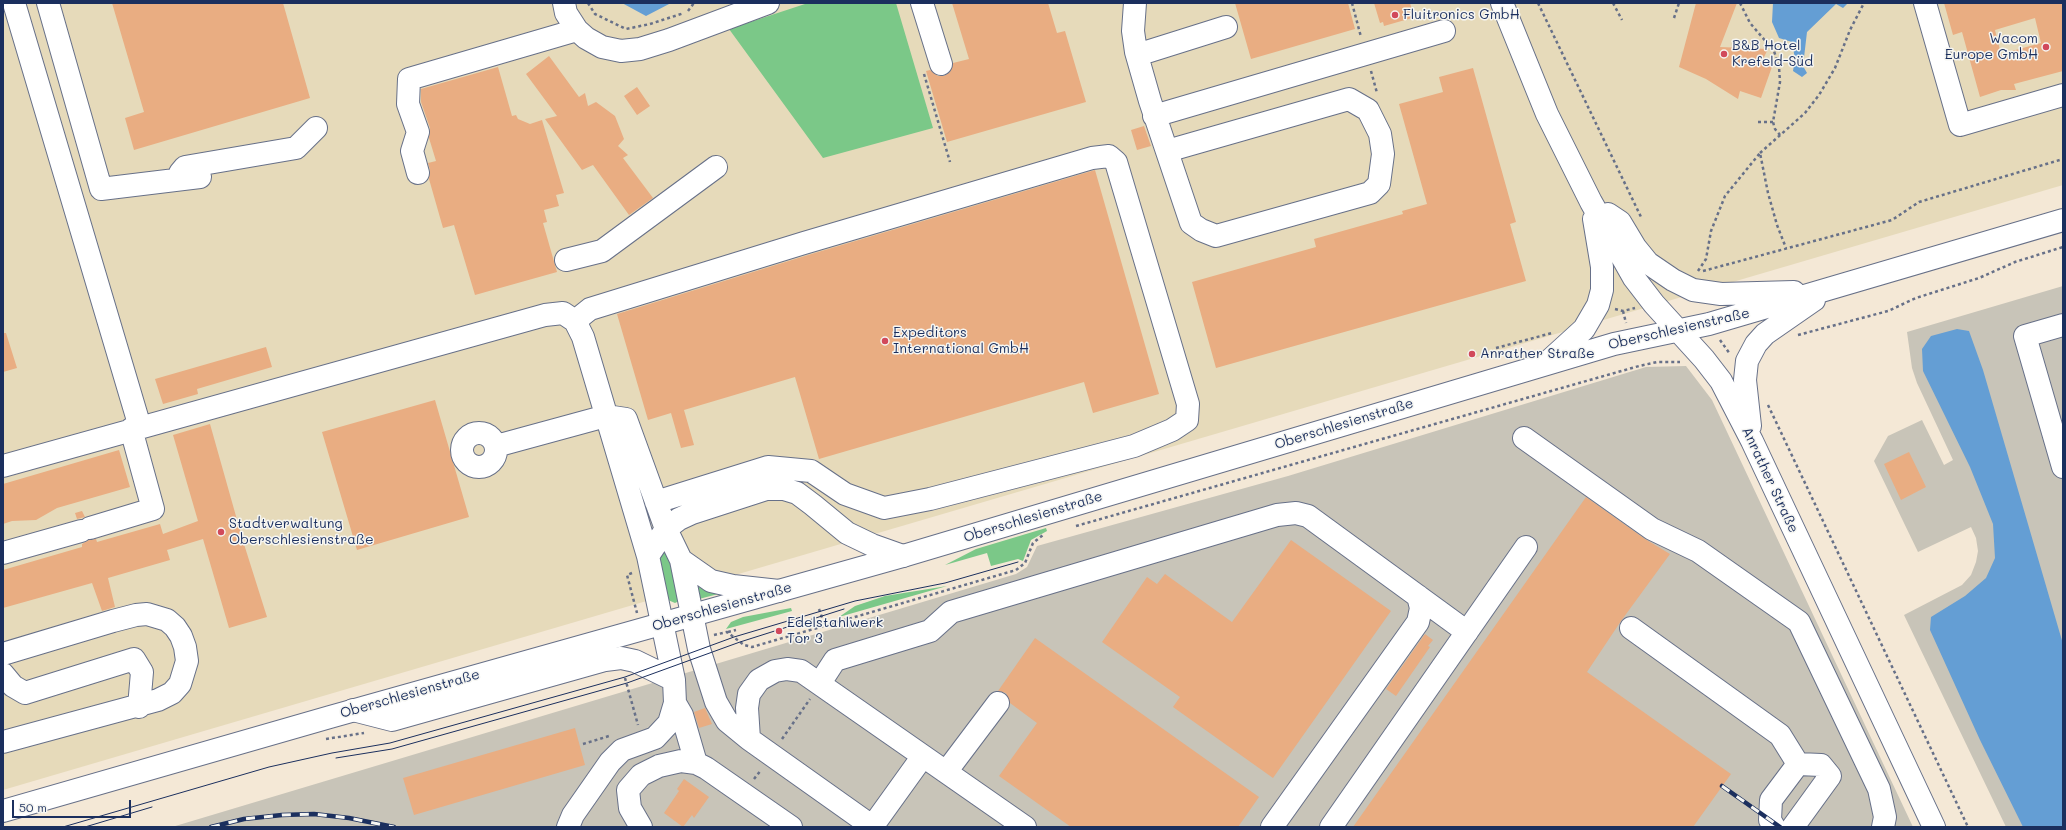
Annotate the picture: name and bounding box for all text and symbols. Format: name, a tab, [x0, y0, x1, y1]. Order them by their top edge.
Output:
place label: Fluitronics GmbH	[1403, 7, 1520, 23]
marker: Fluitronics GmbH	[1390, 10, 1400, 20]
place label: Wacom Europe GmbH	[1945, 31, 2038, 64]
place label: B&B Hotel Krefeld-Süd	[1732, 38, 1813, 70]
marker: Wacom Europe GmbH	[2041, 42, 2051, 52]
marker: B&B Hotel Krefeld-Süd	[1719, 49, 1729, 59]
street label: Oberschlesienstraße	[1607, 305, 1751, 353]
place label: Expeditors International GmbH	[893, 325, 1029, 358]
marker: Expeditors International GmbH	[880, 336, 890, 346]
place label: Anrather Straße	[1480, 346, 1595, 362]
marker: Anrather Straße	[1467, 349, 1477, 359]
street label: Oberschlesienstraße	[1272, 395, 1416, 453]
street label: Anrather Straße	[1738, 424, 1802, 536]
street label: Oberschlesienstraße	[961, 488, 1105, 546]
place label: Stadtverwaltung Oberschlesienstraße	[229, 516, 374, 548]
marker: Stadtverwaltung Oberschlesienstraße	[216, 527, 226, 537]
street label: Oberschlesienstraße	[650, 579, 794, 635]
place label: Edelstahlwerk Tor 3	[787, 615, 883, 648]
marker: Edelstahlwerk Tor 3	[774, 626, 784, 636]
street label: Oberschlesienstraße	[338, 666, 482, 722]
scale bar	[14, 792, 133, 818]
text: 50 m	[19, 799, 47, 815]

